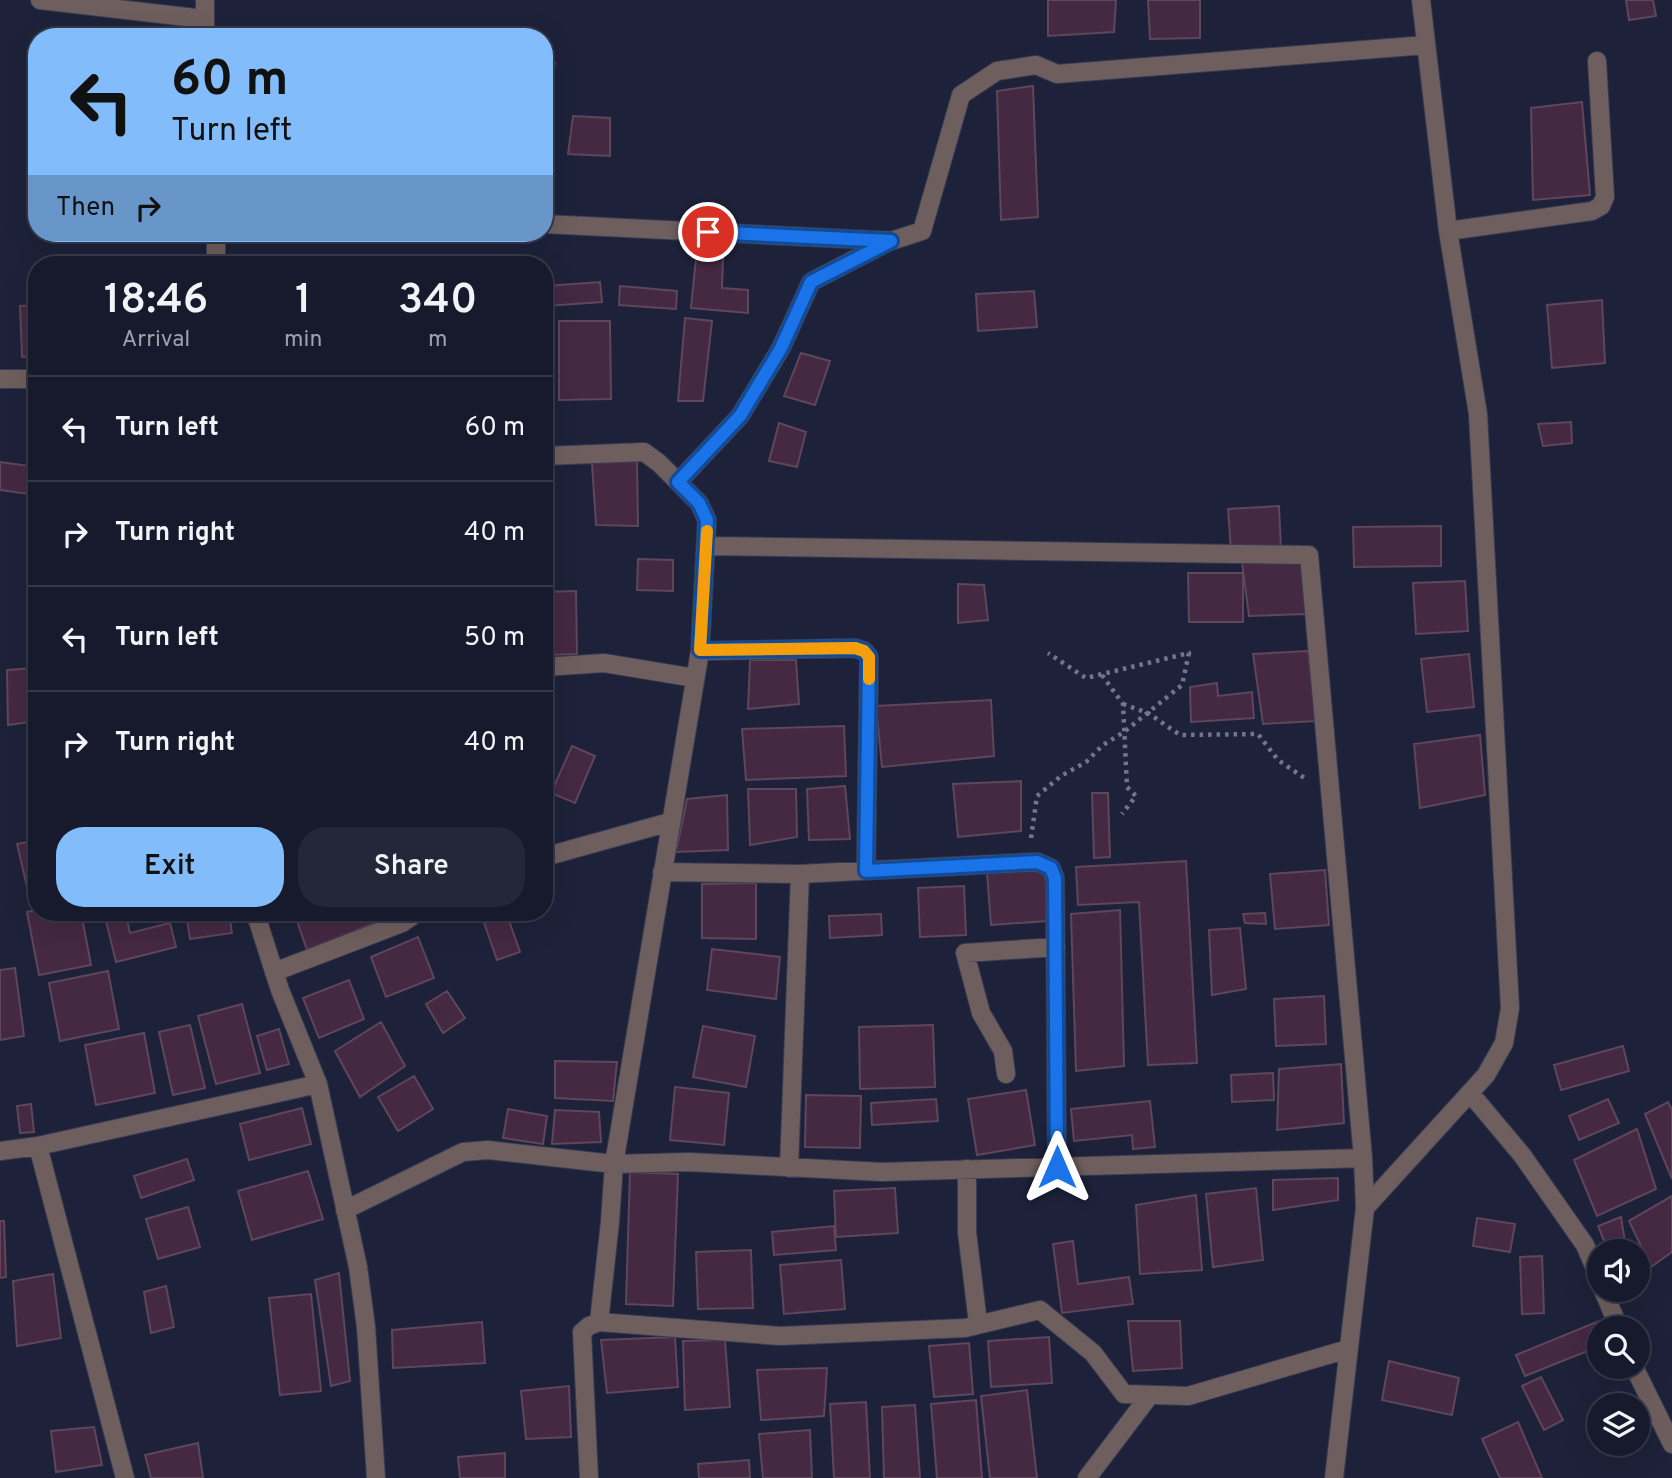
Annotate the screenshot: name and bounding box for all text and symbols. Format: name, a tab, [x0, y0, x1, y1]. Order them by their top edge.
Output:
text: 60 m	[171, 51, 289, 113]
icon: left	[56, 56, 147, 147]
text: Turn left	[171, 112, 292, 152]
icon: right	[129, 189, 167, 227]
text: Then	[56, 192, 115, 225]
pin	[678, 202, 738, 262]
icon: arrive	[689, 213, 727, 251]
text: 18:46	[104, 275, 208, 328]
text: 1	[295, 275, 311, 328]
text: 340	[398, 275, 477, 328]
text: Arrival	[122, 326, 190, 355]
text: min	[284, 326, 322, 355]
text: m	[428, 326, 447, 355]
icon: left	[56, 410, 94, 448]
text: Turn left	[115, 412, 219, 445]
text: 60 m	[465, 412, 525, 445]
icon: right	[56, 515, 94, 553]
text: Turn right	[115, 517, 235, 550]
text: 40 m	[464, 517, 525, 550]
icon: left	[56, 620, 94, 658]
text: Turn left	[115, 622, 219, 655]
text: 50 m	[464, 622, 525, 655]
icon: right	[56, 725, 94, 763]
text: Turn right	[115, 727, 235, 760]
text: 40 m	[464, 727, 525, 760]
button: Exit	[56, 827, 284, 907]
button: Share	[298, 827, 525, 907]
position arrow	[1020, 1130, 1094, 1204]
map controls	[1587, 1239, 1650, 1456]
button: sound	[1587, 1239, 1650, 1302]
button: search	[1587, 1316, 1650, 1379]
button: layers	[1587, 1393, 1650, 1456]

